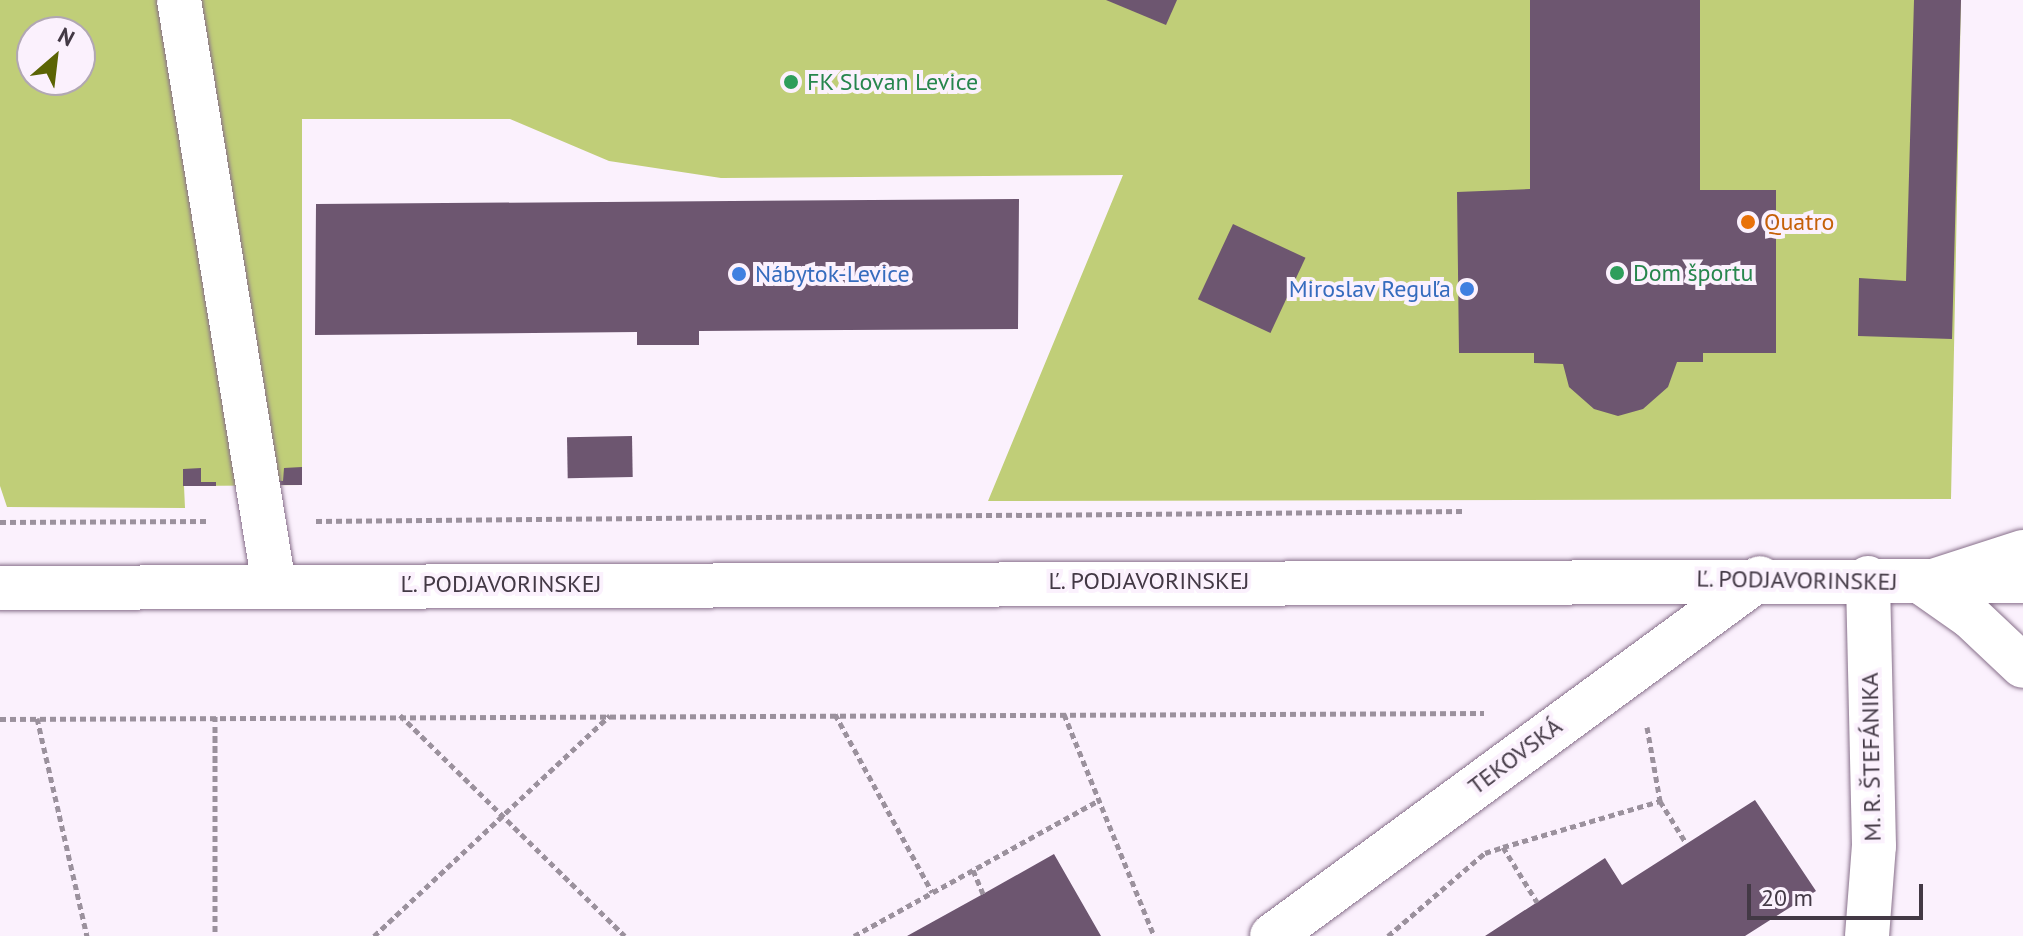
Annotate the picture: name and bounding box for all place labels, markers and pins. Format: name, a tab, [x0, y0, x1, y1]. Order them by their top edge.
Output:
place label: FK Slovan Levice	[807, 68, 979, 96]
marker: FK Slovan Levice	[782, 73, 800, 91]
place label: Quatro	[1764, 208, 1834, 236]
marker: Quatro	[1739, 213, 1757, 231]
place label: Dom športu	[1633, 259, 1753, 287]
place label: Nábytok-Levice	[755, 260, 910, 288]
marker: Dom športu	[1608, 264, 1626, 282]
marker: Nábytok-Levice	[730, 265, 748, 283]
place label: Miroslav Reguľa	[1288, 275, 1451, 303]
marker: Miroslav Reguľa	[1458, 280, 1476, 298]

